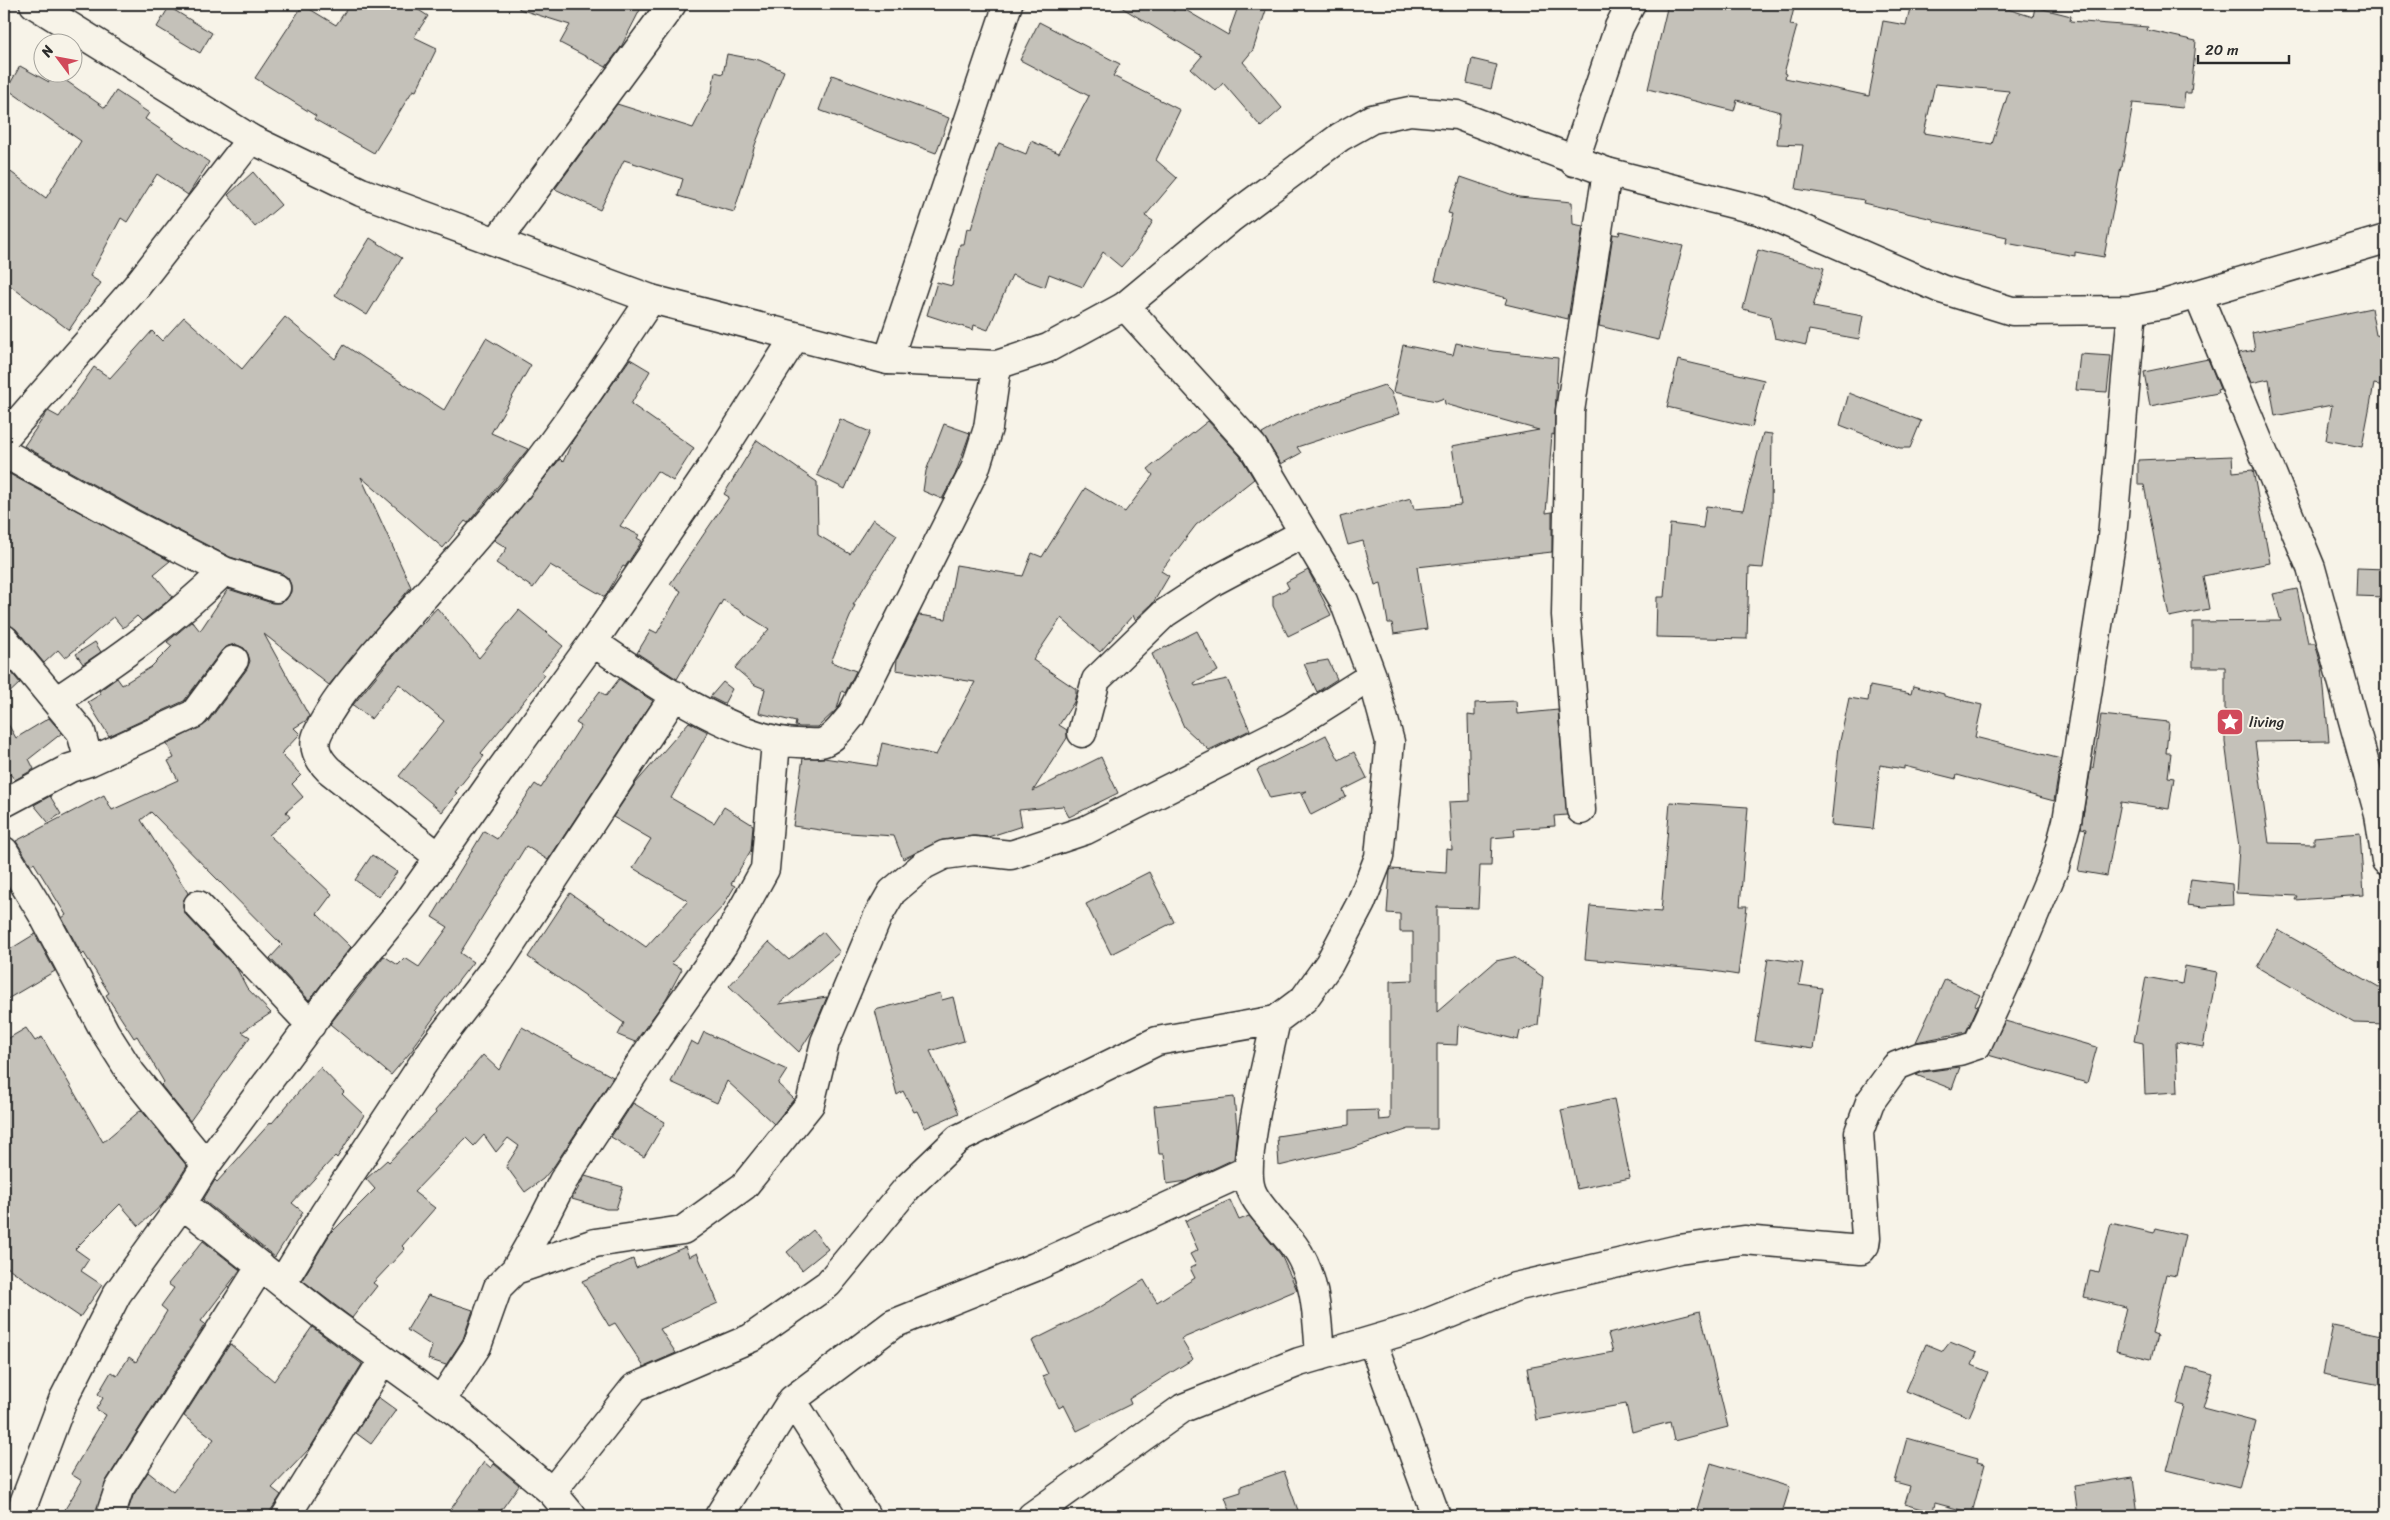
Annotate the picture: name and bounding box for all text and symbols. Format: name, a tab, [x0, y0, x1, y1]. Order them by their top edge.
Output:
north arrow	[32, 32, 82, 82]
scale bar	[2198, 32, 2289, 64]
text: 20 m	[2205, 37, 2239, 63]
text: N	[34, 40, 61, 63]
place icon: living	[2215, 707, 2245, 737]
place label: living	[2249, 709, 2285, 735]

